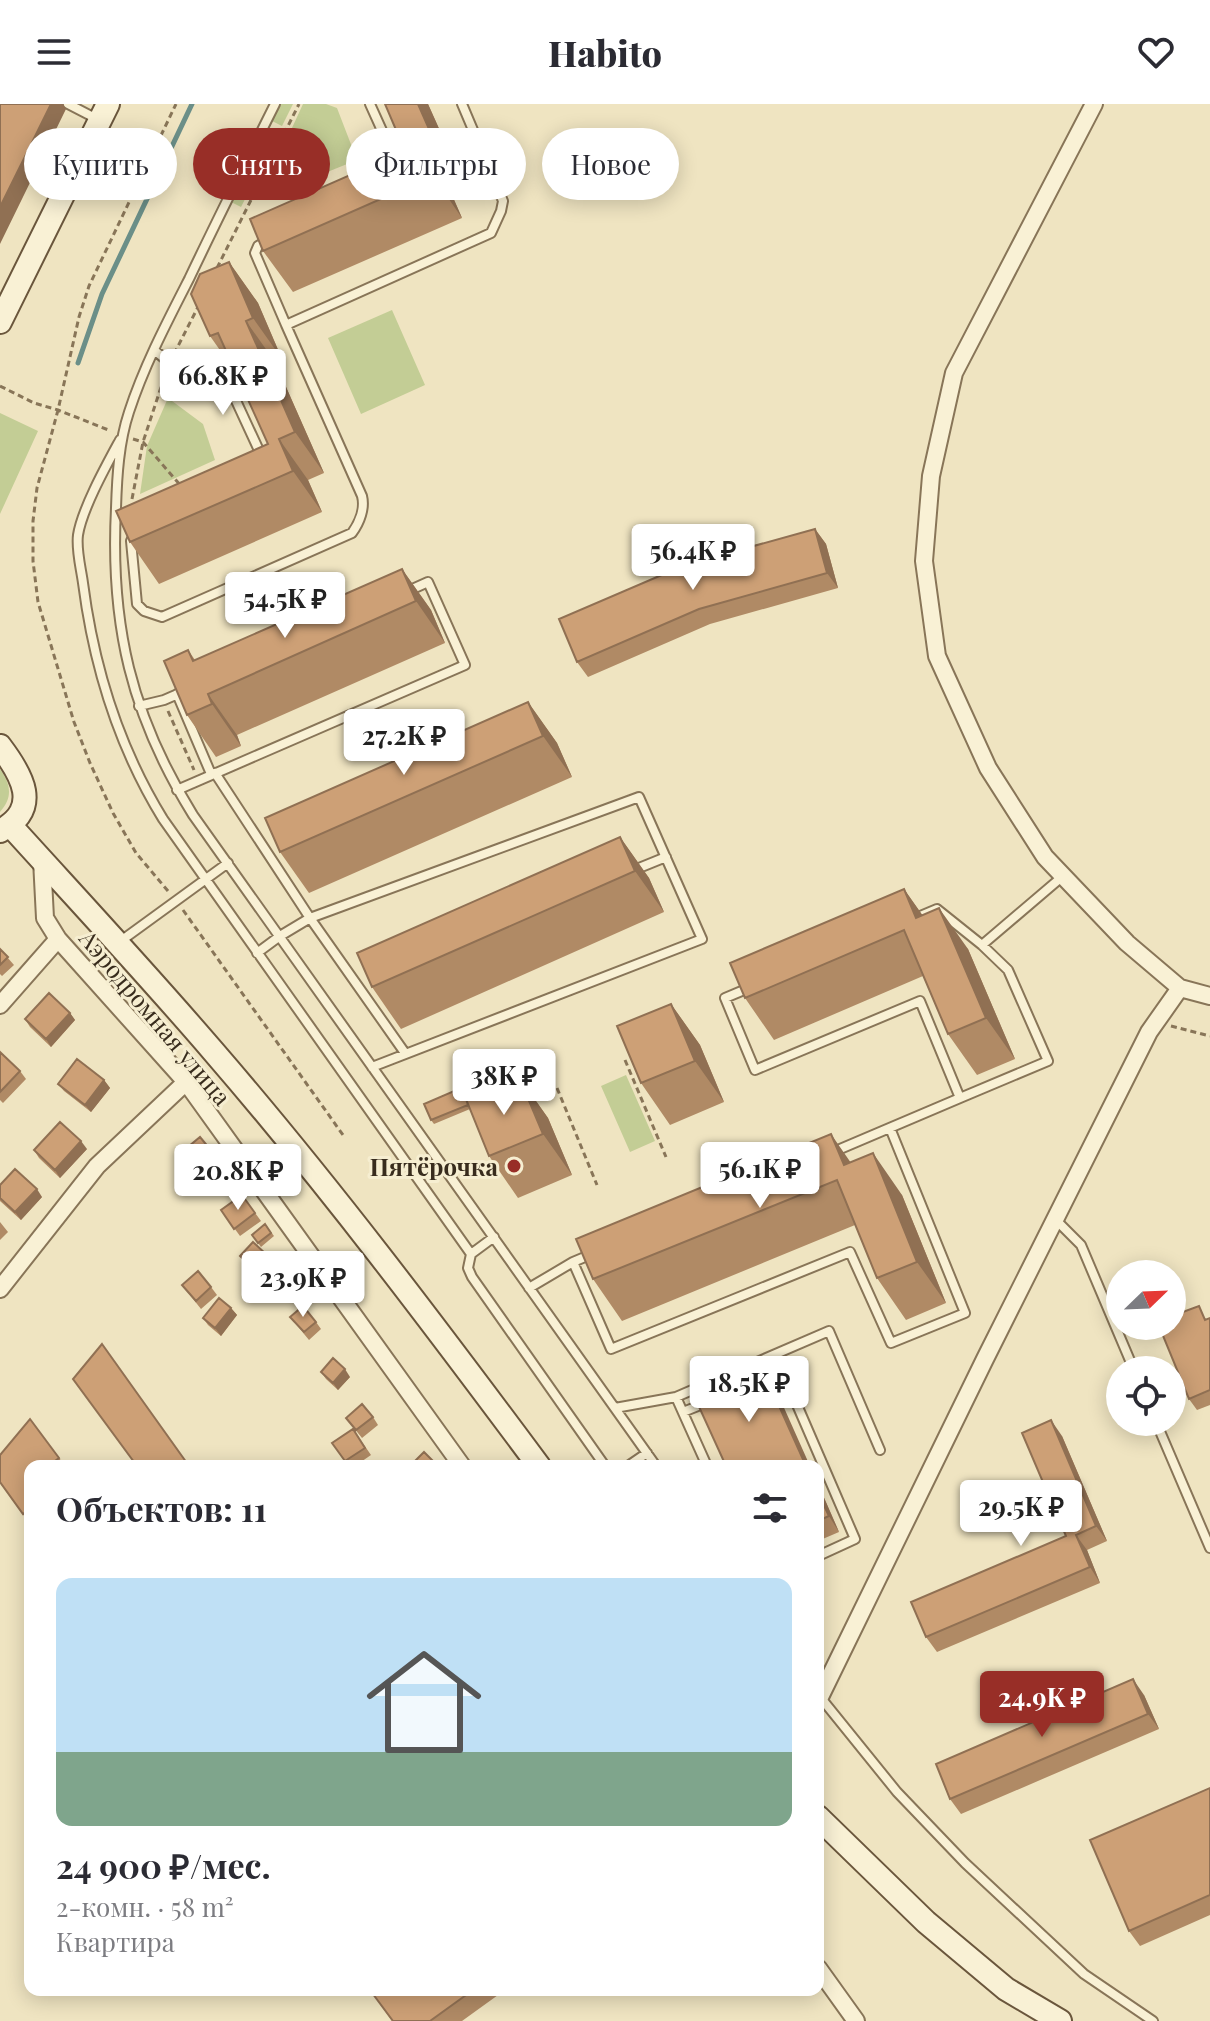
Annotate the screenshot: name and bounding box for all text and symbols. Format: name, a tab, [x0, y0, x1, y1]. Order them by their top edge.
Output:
text: Habito	[548, 28, 662, 76]
icon: menu	[32, 30, 76, 74]
icon: heart	[1134, 30, 1178, 74]
chip: Купить	[24, 128, 177, 200]
chip: Снять	[193, 128, 330, 200]
chip: Фильтры	[346, 128, 526, 200]
chip: Новое	[542, 128, 679, 200]
pin: 66.8K ₽	[149, 349, 297, 417]
text: 66.8K ₽	[178, 357, 268, 392]
pin: 56.4K ₽	[619, 524, 767, 592]
text: 56.4K ₽	[650, 532, 736, 567]
pin: 54.5K ₽	[211, 572, 359, 640]
text: 54.5K ₽	[243, 580, 327, 615]
pin: 27.2K ₽	[330, 709, 478, 777]
text: 27.2K ₽	[362, 717, 446, 752]
street label: Аэродромная улица	[72, 922, 239, 1111]
pin: 38K ₽	[448, 1049, 560, 1117]
text: 38K ₽	[471, 1057, 537, 1092]
pin: 56.1K ₽	[686, 1142, 834, 1210]
pin: 20.8K ₽	[164, 1144, 312, 1212]
place label: Пятёрочка	[370, 1150, 499, 1182]
text: 56.1K ₽	[718, 1150, 802, 1185]
text: 20.8K ₽	[192, 1152, 284, 1187]
marker: Пятёрочка	[505, 1157, 523, 1175]
pin: 23.9K ₽	[229, 1251, 377, 1319]
text: 23.9K ₽	[260, 1259, 347, 1294]
north arrow	[1106, 1260, 1186, 1340]
map controls	[1106, 1260, 1186, 1436]
pin: 18.5K ₽	[675, 1356, 823, 1424]
button: locate	[1106, 1356, 1186, 1436]
text: 18.5K ₽	[708, 1364, 790, 1399]
pin: 29.5K ₽	[947, 1480, 1095, 1548]
text: Объектов: 11	[56, 1485, 267, 1531]
icon: filters	[748, 1486, 792, 1530]
text: 29.5K ₽	[978, 1488, 1064, 1523]
icon: home	[352, 1630, 496, 1774]
pin: 24.9K ₽	[968, 1671, 1116, 1739]
text: 24.9K ₽	[998, 1679, 1086, 1714]
text: 24 900 ₽/мес.	[56, 1842, 271, 1888]
text: 2-комн. · 58 m²	[56, 1889, 234, 1924]
text: Квартира	[56, 1924, 175, 1959]

